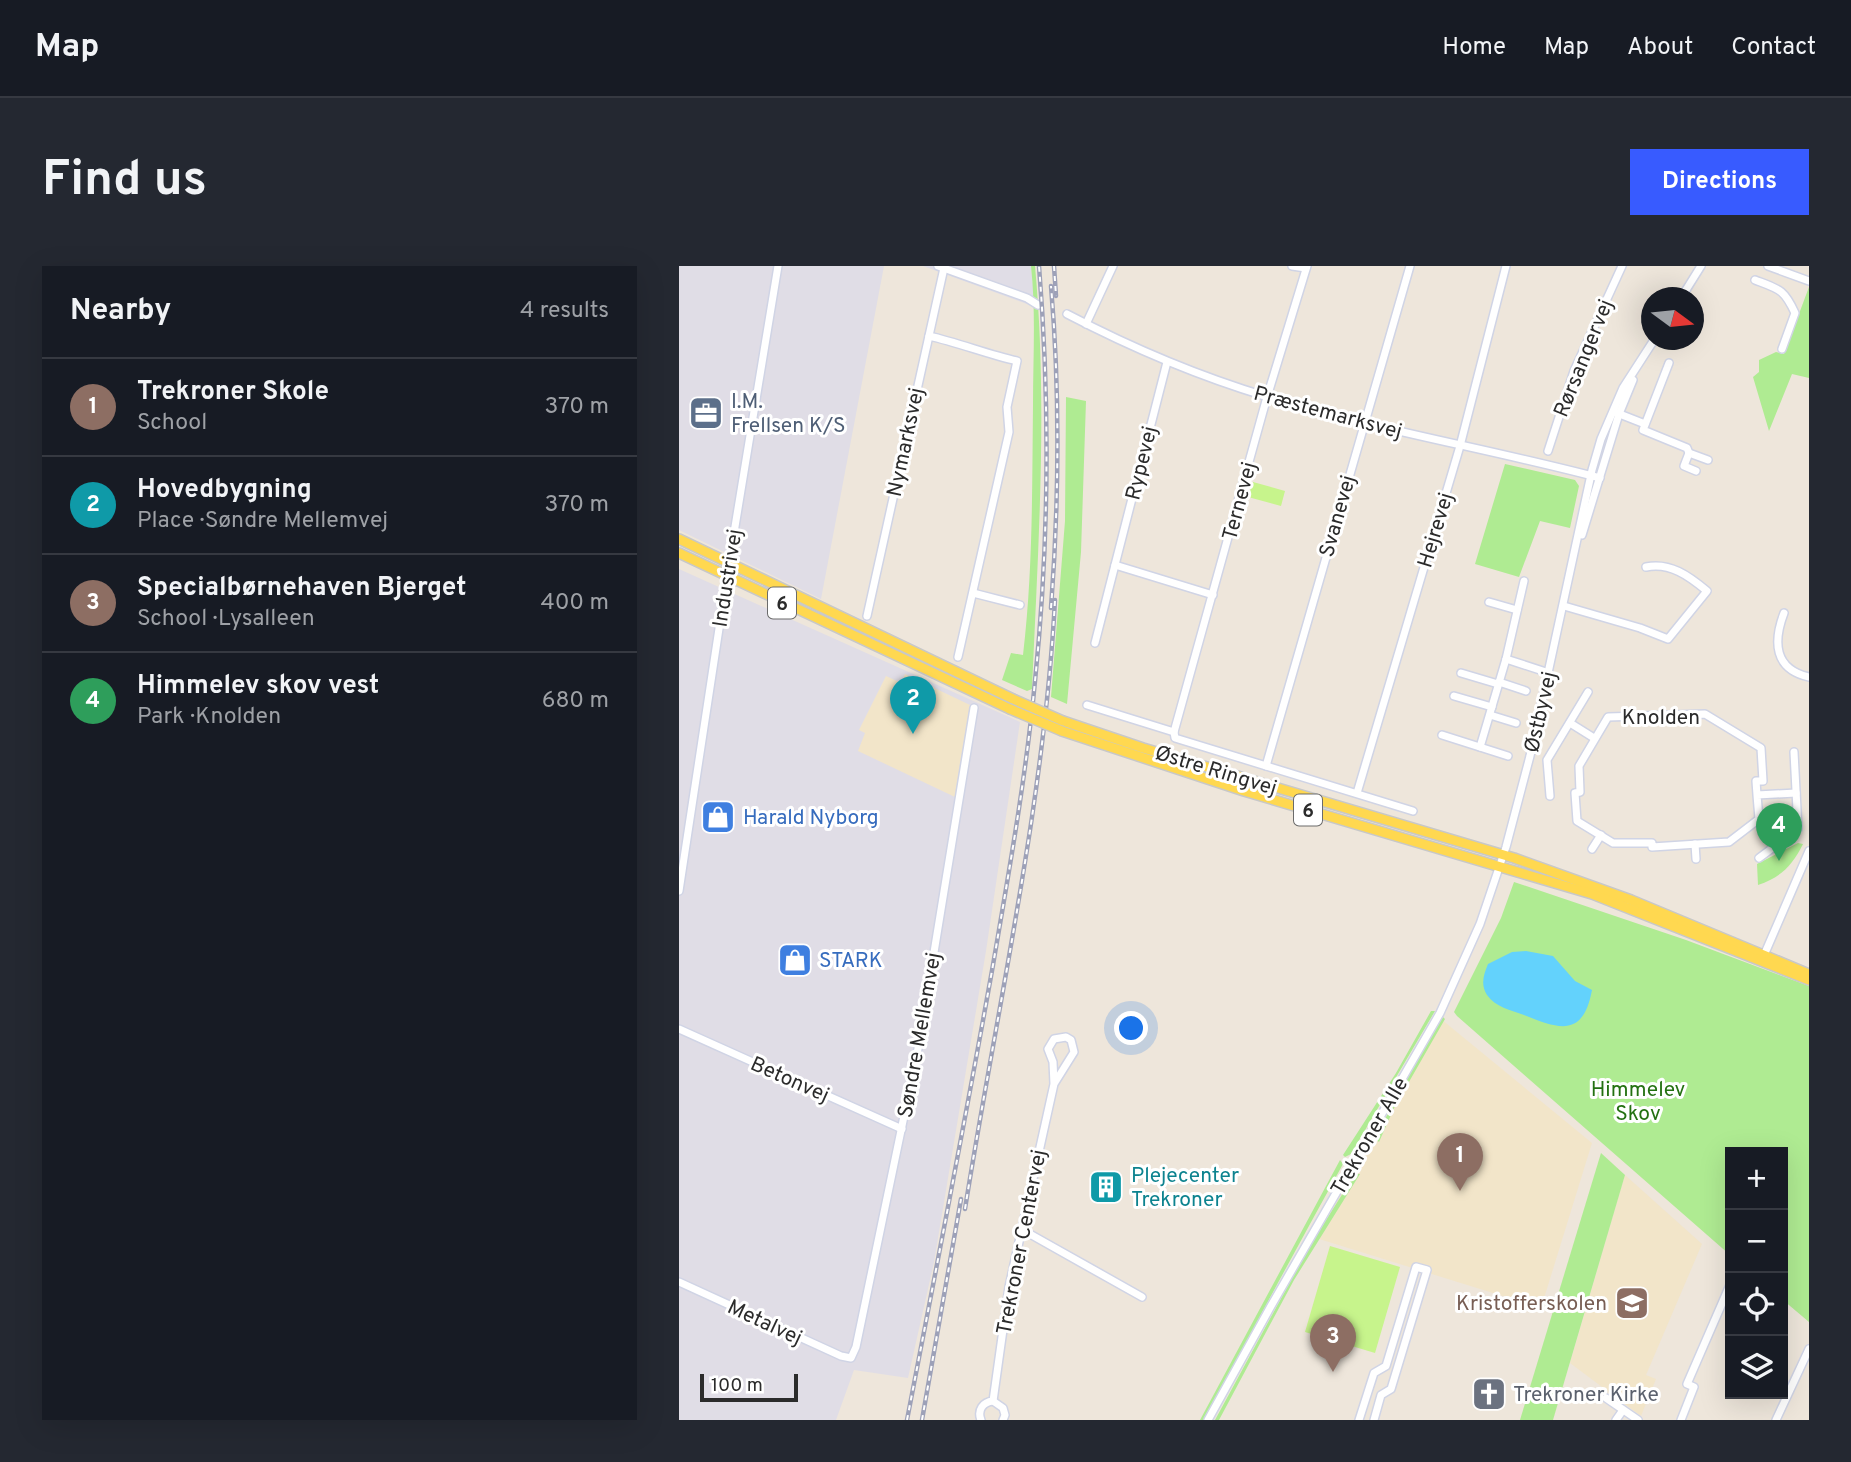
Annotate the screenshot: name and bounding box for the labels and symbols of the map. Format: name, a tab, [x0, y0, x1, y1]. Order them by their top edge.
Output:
north arrow	[1641, 287, 1704, 350]
street label: Rørsangervej	[1548, 296, 1620, 422]
street label: Præstemarksvej	[1251, 381, 1405, 446]
street label: Nymarksvej	[882, 385, 931, 499]
place label: I.M. Frellsen K/S	[731, 389, 846, 440]
office icon: I.M. Frellsen K/S	[687, 394, 725, 432]
street label: Rypevej	[1120, 424, 1165, 503]
street label: Ternevej	[1217, 459, 1264, 544]
street label: Svanevej	[1314, 472, 1363, 561]
street label: Hejrevej	[1412, 490, 1461, 571]
street label: Industrivej	[707, 527, 750, 629]
road number: 6	[768, 588, 796, 618]
street label: Østbyvej	[1519, 669, 1564, 756]
pin: 2	[890, 676, 936, 734]
street label: Knolden	[1622, 705, 1700, 732]
street label: Østre Ringvej	[1151, 740, 1280, 803]
road number: 6	[1294, 794, 1322, 825]
shop icon: Harald Nyborg	[699, 798, 737, 836]
pin: 4	[1756, 803, 1802, 861]
place label: Harald Nyborg	[743, 805, 879, 832]
shop icon: STARK	[776, 941, 814, 979]
place label: STARK	[819, 948, 883, 975]
street label: Søndre Mellemvej	[893, 950, 948, 1120]
your location	[1114, 1011, 1148, 1045]
street label: Betonvej	[746, 1051, 833, 1110]
street label: Trekroner Alle	[1326, 1073, 1415, 1201]
park label: Himmelev Skov	[1591, 1077, 1686, 1128]
pin: 1	[1437, 1133, 1483, 1191]
street label: Trekroner Centervej	[991, 1147, 1054, 1337]
place label: Plejecenter Trekroner	[1131, 1163, 1239, 1214]
building icon: Plejecenter Trekroner	[1087, 1168, 1125, 1206]
school or university icon: Kristofferskolen	[1613, 1284, 1651, 1322]
place label: Kristofferskolen	[1456, 1291, 1607, 1318]
street label: Metalvej	[723, 1294, 806, 1352]
pin: 3	[1310, 1314, 1356, 1372]
scale bar	[700, 1371, 798, 1403]
church icon: Trekroner Kirke	[1470, 1375, 1508, 1413]
place label: Trekroner Kirke	[1513, 1382, 1659, 1409]

